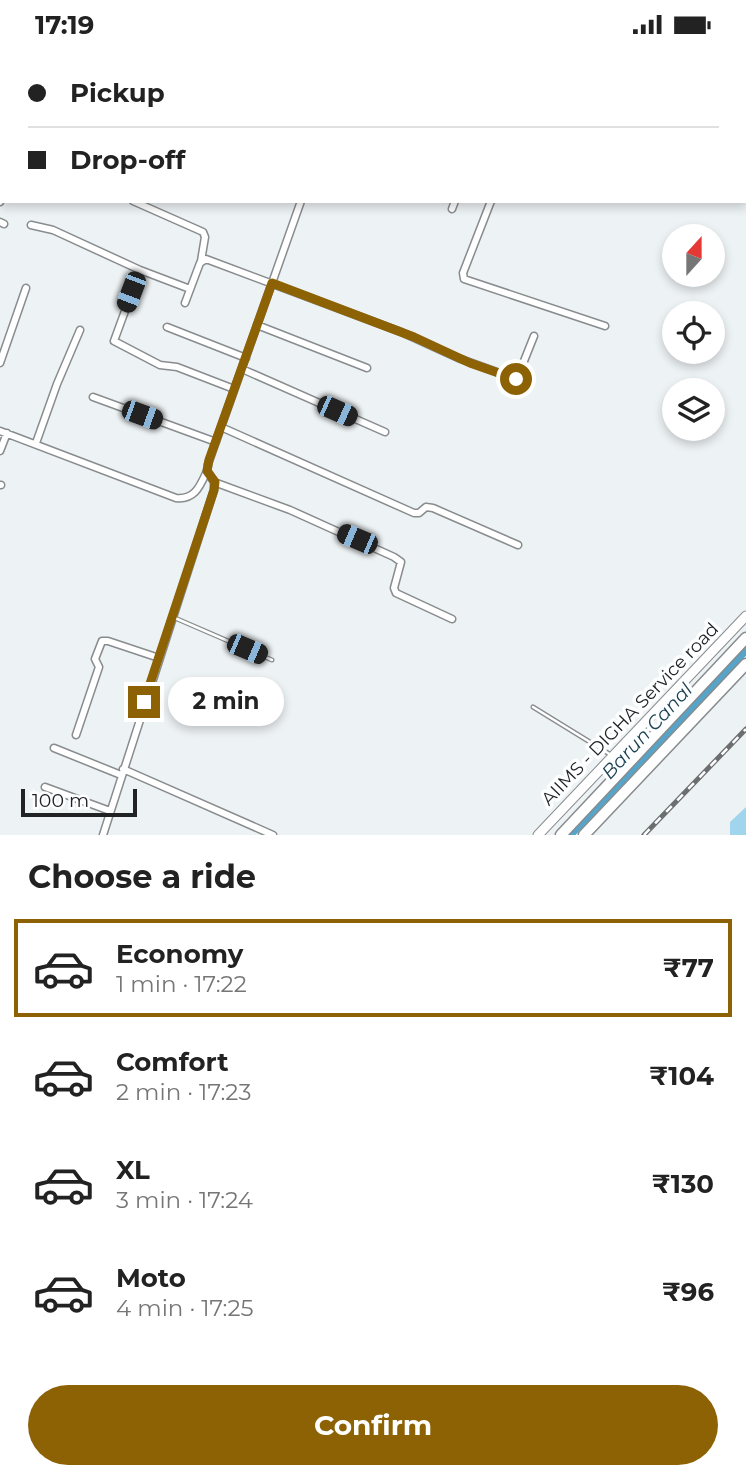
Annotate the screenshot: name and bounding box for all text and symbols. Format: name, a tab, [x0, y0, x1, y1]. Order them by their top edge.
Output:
text: 17:19	[35, 9, 94, 41]
text: Pickup	[70, 77, 165, 109]
text: Drop-off	[70, 144, 185, 176]
north arrow	[662, 224, 724, 287]
map controls	[662, 224, 725, 441]
car	[114, 269, 149, 315]
button: locate	[662, 301, 725, 364]
route start	[500, 363, 532, 395]
button: layers	[662, 378, 725, 441]
car	[314, 393, 361, 429]
car	[119, 398, 166, 432]
car	[334, 521, 381, 557]
street label: AIIMS - DIGHA Service road	[537, 618, 723, 810]
car	[224, 631, 271, 667]
callout: 2 min	[168, 677, 284, 727]
water label: Barun Canal	[597, 678, 698, 784]
route end	[128, 686, 160, 718]
text: 2 min	[192, 687, 260, 715]
scale bar	[21, 786, 136, 818]
text: 100 m	[32, 789, 89, 812]
text: Choose a ride	[28, 857, 256, 896]
icon: car	[32, 937, 95, 1000]
text: Economy	[116, 938, 243, 970]
text: ₹77	[663, 952, 714, 984]
text: 1 min · 17:22	[116, 970, 247, 998]
icon: car	[32, 1045, 95, 1108]
text: Comfort	[116, 1046, 228, 1078]
text: ₹104	[649, 1060, 714, 1092]
text: 2 min · 17:23	[116, 1078, 251, 1106]
icon: car	[32, 1153, 95, 1216]
text: XL	[116, 1154, 150, 1186]
text: ₹130	[652, 1168, 714, 1200]
text: 3 min · 17:24	[116, 1186, 253, 1214]
icon: car	[32, 1261, 95, 1324]
text: Moto	[116, 1262, 186, 1294]
text: ₹96	[662, 1276, 714, 1308]
text: 4 min · 17:25	[116, 1294, 254, 1322]
button: Confirm	[28, 1385, 718, 1465]

